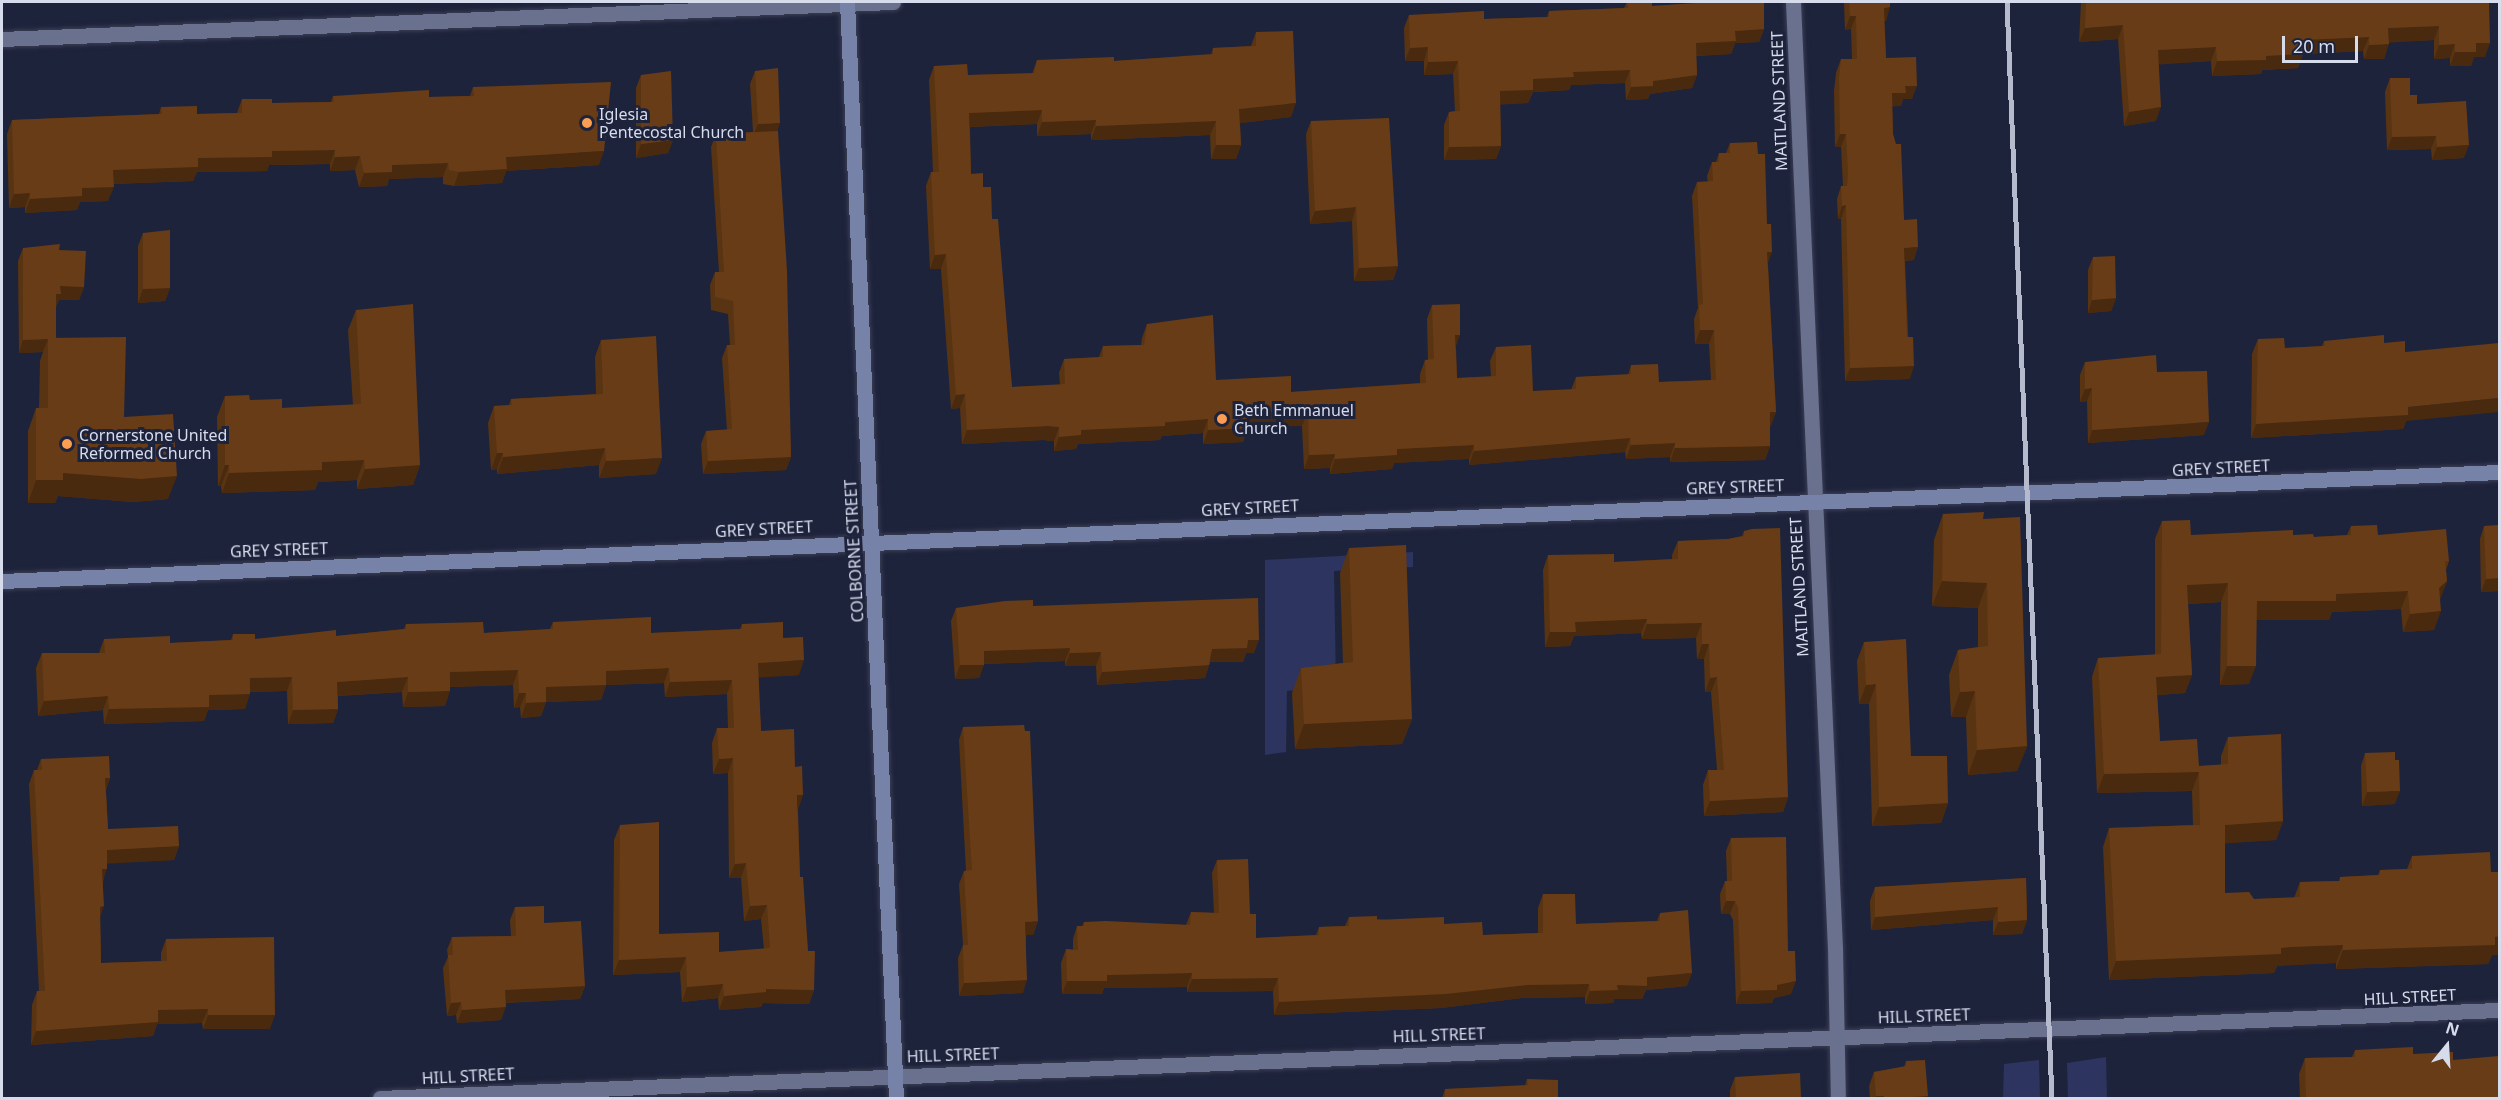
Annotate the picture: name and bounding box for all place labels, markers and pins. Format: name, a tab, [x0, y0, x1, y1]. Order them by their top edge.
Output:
place label: Iglesia Pentecostal Church	[599, 104, 744, 142]
marker: Iglesia Pentecostal Church	[580, 116, 594, 130]
place label: Beth Emmanuel Church	[1234, 400, 1354, 438]
marker: Beth Emmanuel Church	[1215, 412, 1229, 426]
place label: Cornerstone United Reformed Church	[79, 425, 227, 463]
marker: Cornerstone United Reformed Church	[60, 437, 74, 451]

